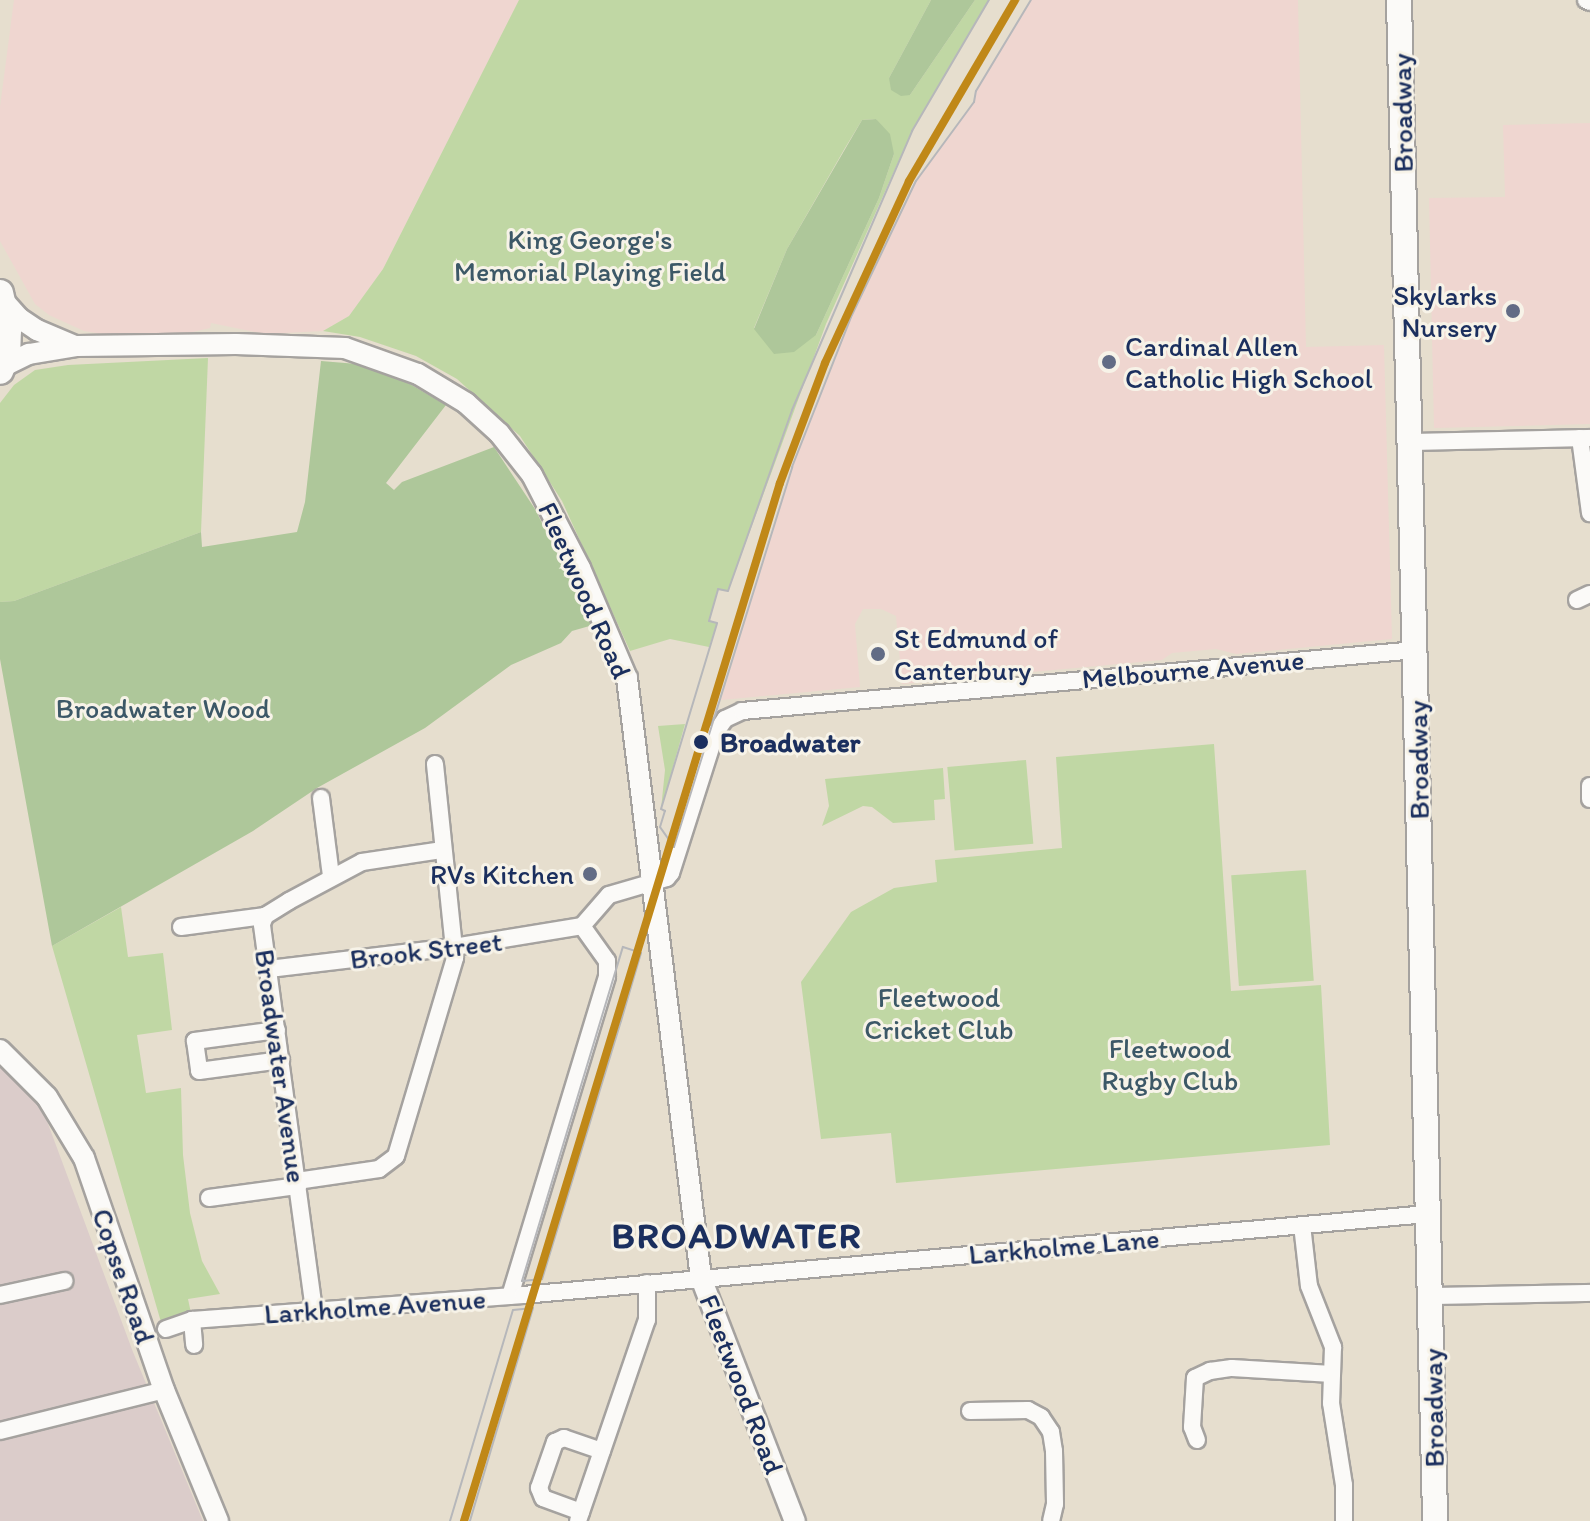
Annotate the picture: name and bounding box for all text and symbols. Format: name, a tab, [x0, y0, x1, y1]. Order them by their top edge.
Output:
street label: Broadway	[1384, 53, 1420, 173]
park label: King George's Memorial Playing Field	[454, 222, 726, 288]
place label: Skylarks Nursery	[1393, 278, 1497, 344]
marker: Skylarks Nursery	[1504, 302, 1522, 320]
place label: Cardinal Allen Catholic High School	[1125, 329, 1372, 395]
marker: Cardinal Allen Catholic High School	[1100, 353, 1118, 371]
street label: Fleetwood Road	[531, 497, 639, 683]
place label: St Edmund of Canterbury	[894, 621, 1058, 687]
street label: Melbourne Avenue	[1081, 643, 1305, 695]
marker: St Edmund of Canterbury	[869, 645, 887, 663]
park label: Broadwater Wood	[56, 691, 270, 725]
street label: Broadway	[1400, 700, 1436, 820]
place label: Broadwater	[720, 725, 860, 759]
marker: Broadwater	[689, 730, 713, 754]
place label: RVs Kitchen	[429, 857, 574, 891]
marker: RVs Kitchen	[581, 865, 599, 883]
street label: Brook Street	[348, 924, 504, 976]
street label: Broadwater Avenue	[248, 948, 314, 1184]
park label: Fleetwood Cricket Club	[864, 980, 1014, 1046]
park label: Fleetwood Rugby Club	[1102, 1031, 1238, 1097]
street label: Copse Road	[85, 1205, 163, 1347]
district label: BROADWATER	[610, 1214, 864, 1258]
street label: Larkholme Lane	[967, 1221, 1161, 1271]
street label: Larkholme Avenue	[264, 1282, 486, 1330]
street label: Fleetwood Road	[692, 1290, 792, 1478]
street label: Broadway	[1415, 1348, 1451, 1468]

